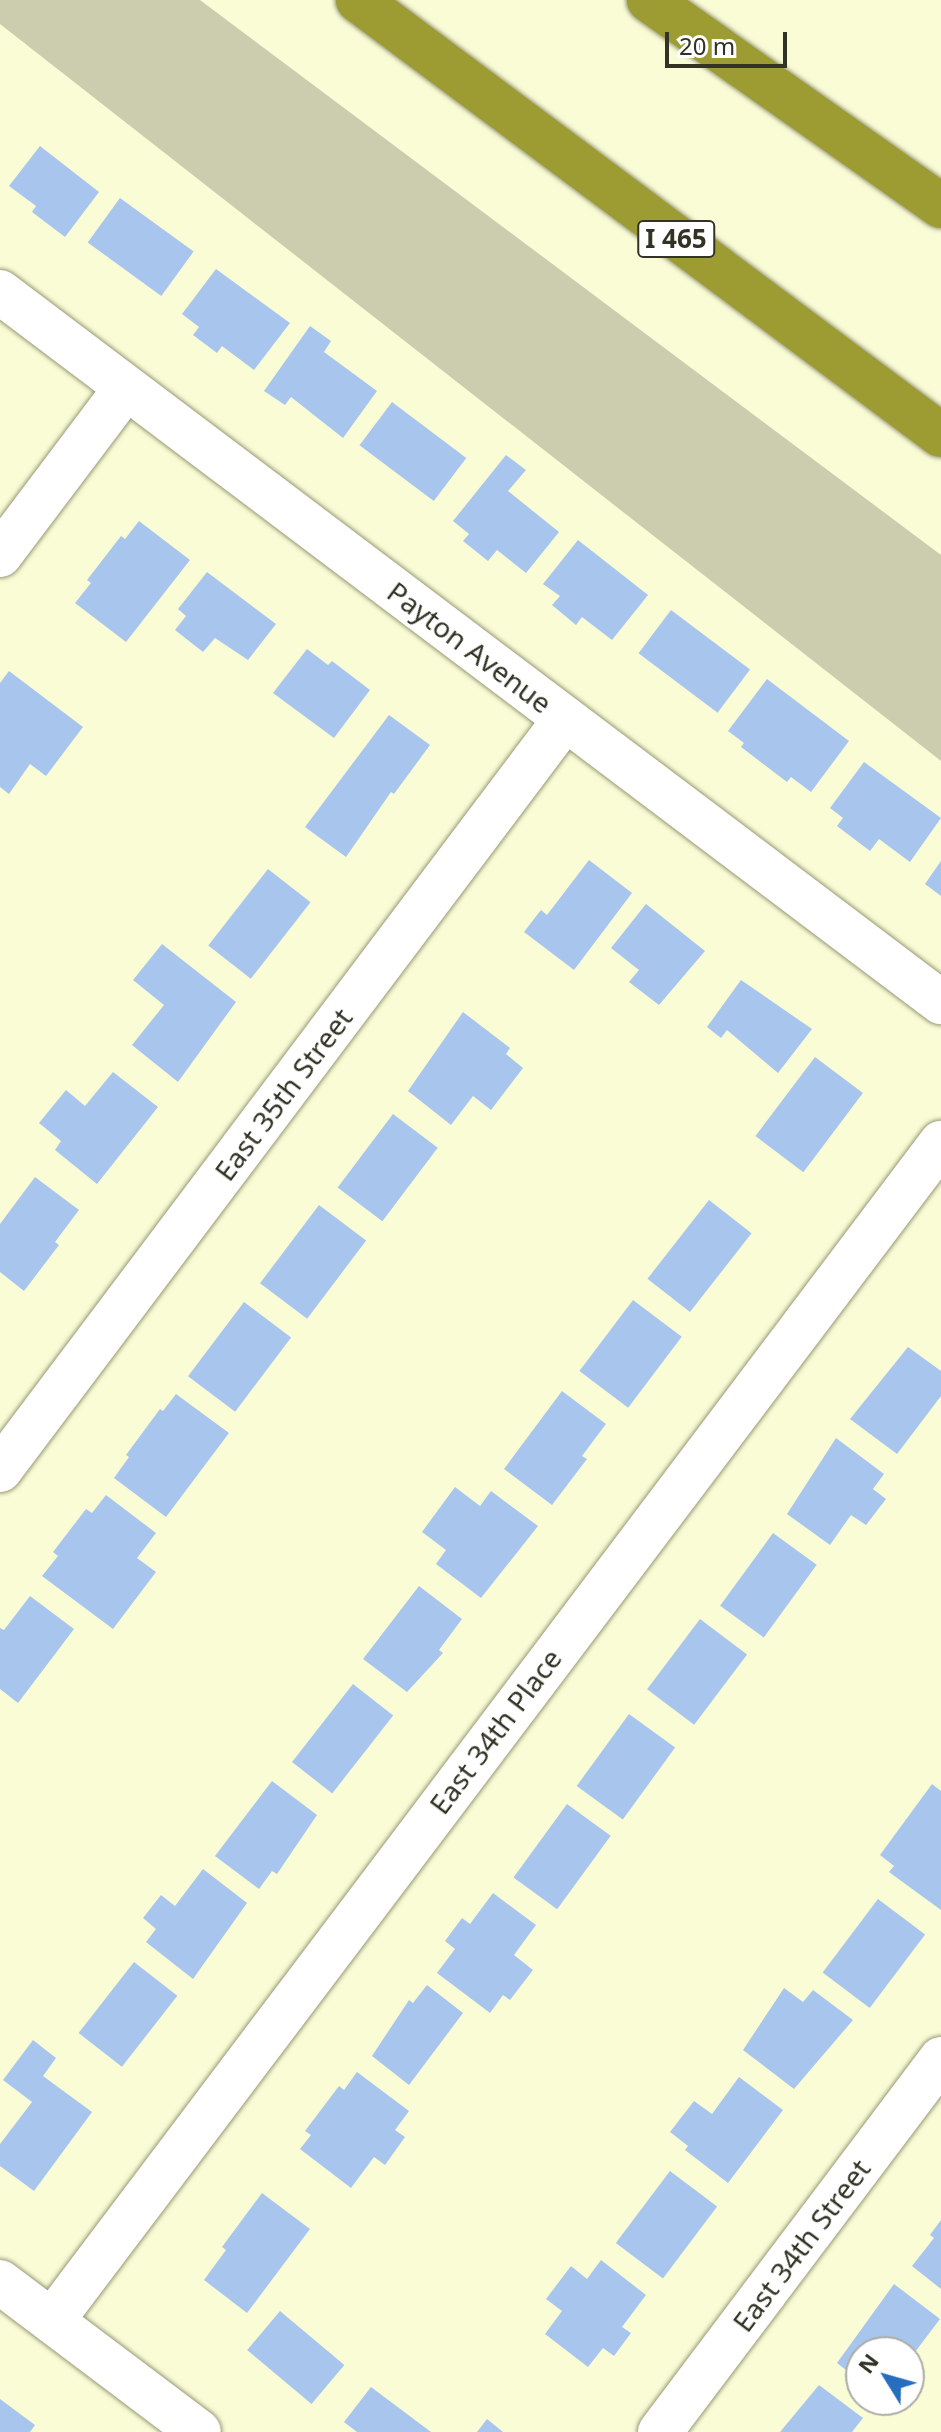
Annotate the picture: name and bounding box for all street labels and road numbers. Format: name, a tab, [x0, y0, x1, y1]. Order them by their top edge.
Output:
road number: I 465	[636, 217, 716, 261]
street label: Payton Avenue	[381, 574, 559, 720]
street label: East 35th Street	[207, 1001, 359, 1187]
street label: East 34th Place	[422, 1642, 568, 1820]
street label: East 34th Street	[725, 2152, 877, 2338]

